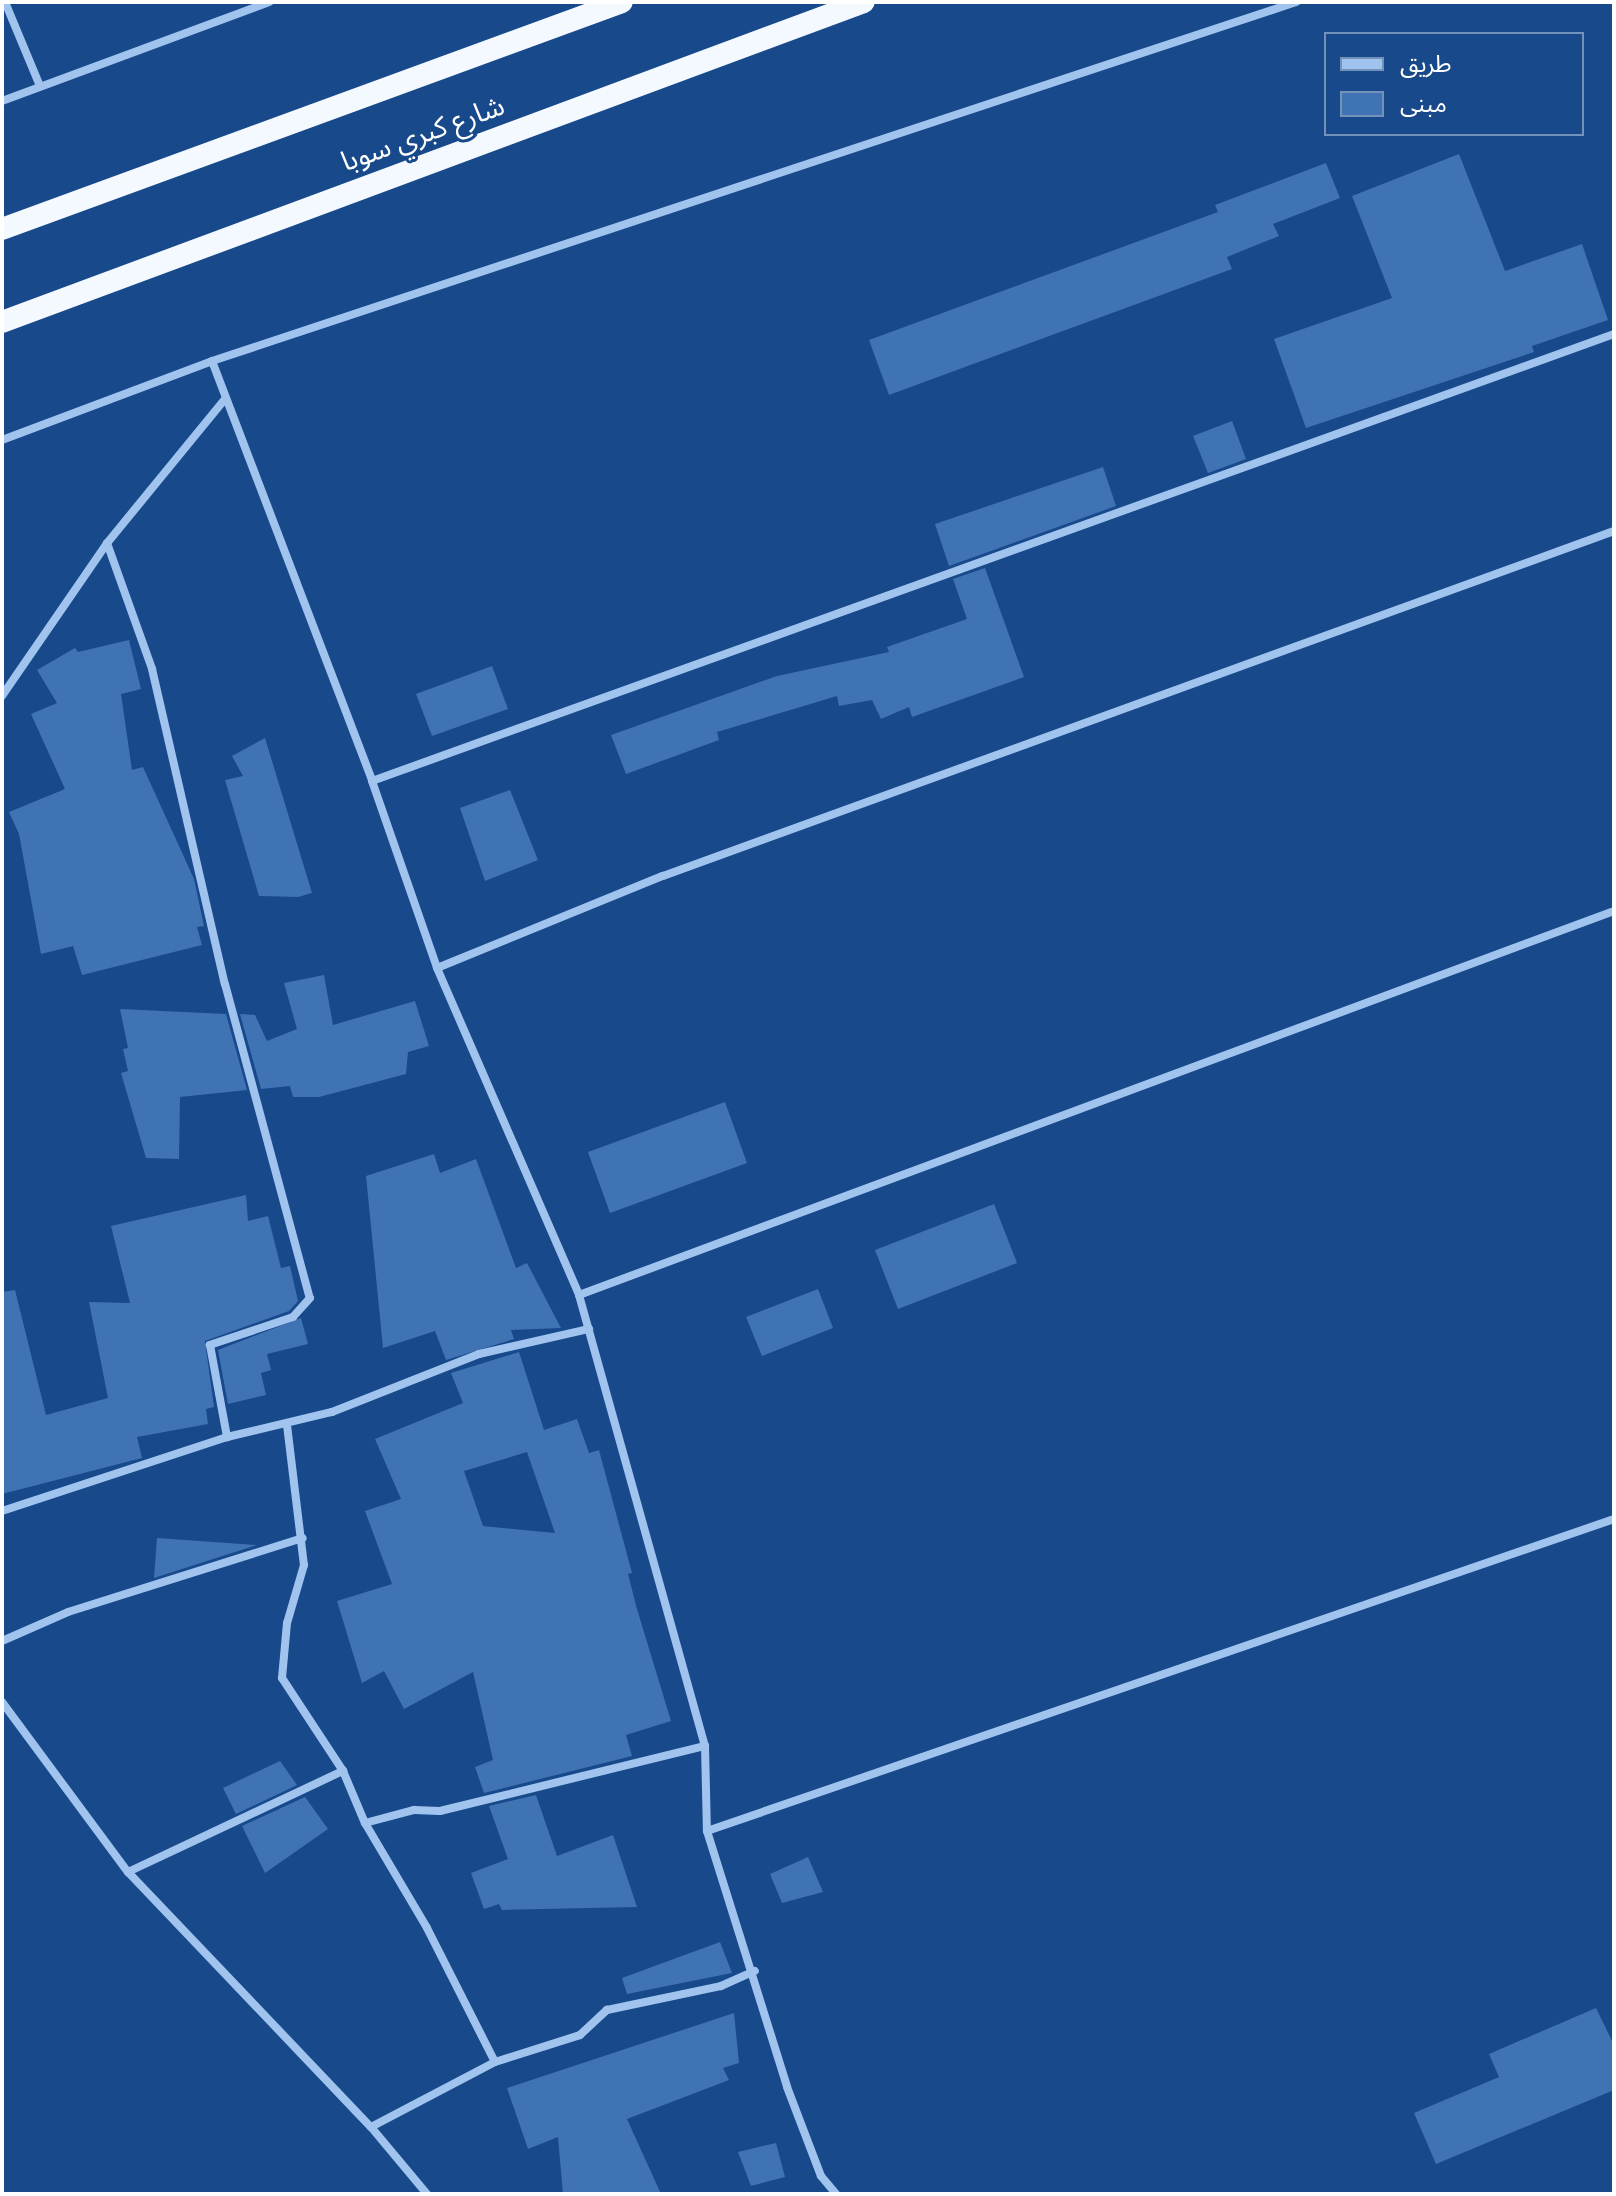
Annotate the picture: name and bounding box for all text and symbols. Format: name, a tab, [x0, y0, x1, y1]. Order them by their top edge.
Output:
legend	[1324, 32, 1584, 136]
text: طريق	[1400, 48, 1452, 77]
street label: شارع كبري سوبا	[336, 87, 508, 177]
text: مبنى	[1400, 88, 1447, 117]

